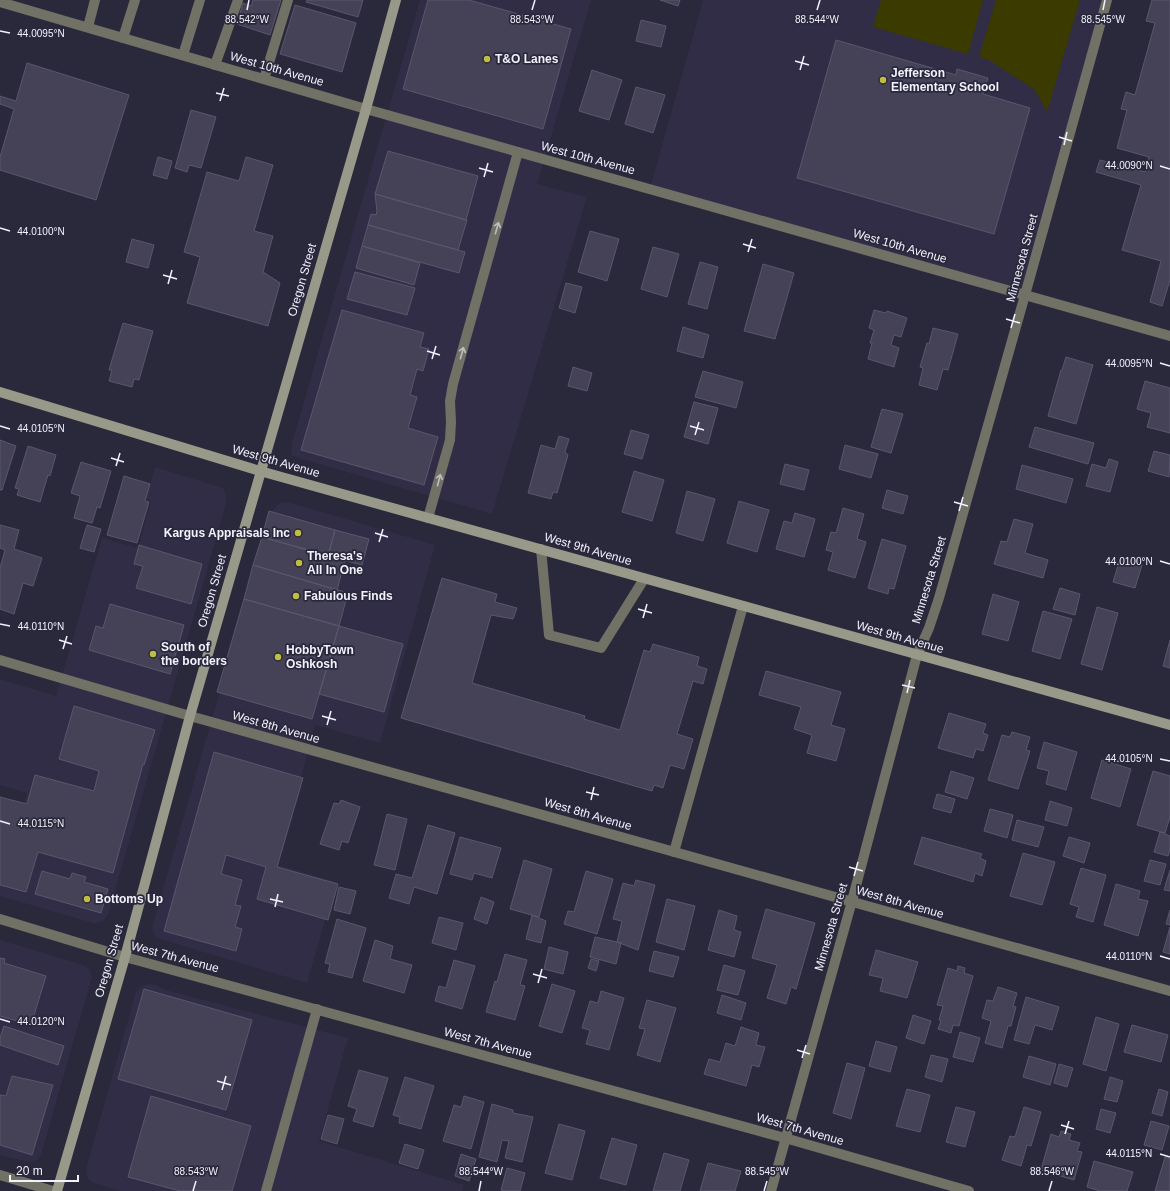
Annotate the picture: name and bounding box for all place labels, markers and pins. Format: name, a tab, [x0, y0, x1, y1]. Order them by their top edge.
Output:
place label: T&O Lanes	[495, 52, 559, 66]
marker: T&O Lanes	[482, 54, 492, 64]
place label: Jefferson Elementary School	[891, 66, 999, 94]
marker: Jefferson Elementary School	[878, 75, 888, 85]
place label: Kargus Appraisals Inc	[164, 526, 290, 540]
marker: Kargus Appraisals Inc	[293, 528, 303, 538]
place label: Theresa's All In One	[307, 549, 363, 577]
marker: Theresa's All In One	[294, 558, 304, 568]
place label: Fabulous Finds	[304, 589, 393, 603]
marker: Fabulous Finds	[291, 591, 301, 601]
place label: South of the borders	[161, 640, 227, 668]
place label: HobbyTown Oshkosh	[286, 643, 354, 671]
marker: South of the borders	[148, 649, 158, 659]
marker: HobbyTown Oshkosh	[273, 652, 283, 662]
place label: Bottoms Up	[95, 892, 163, 906]
marker: Bottoms Up	[82, 894, 92, 904]

